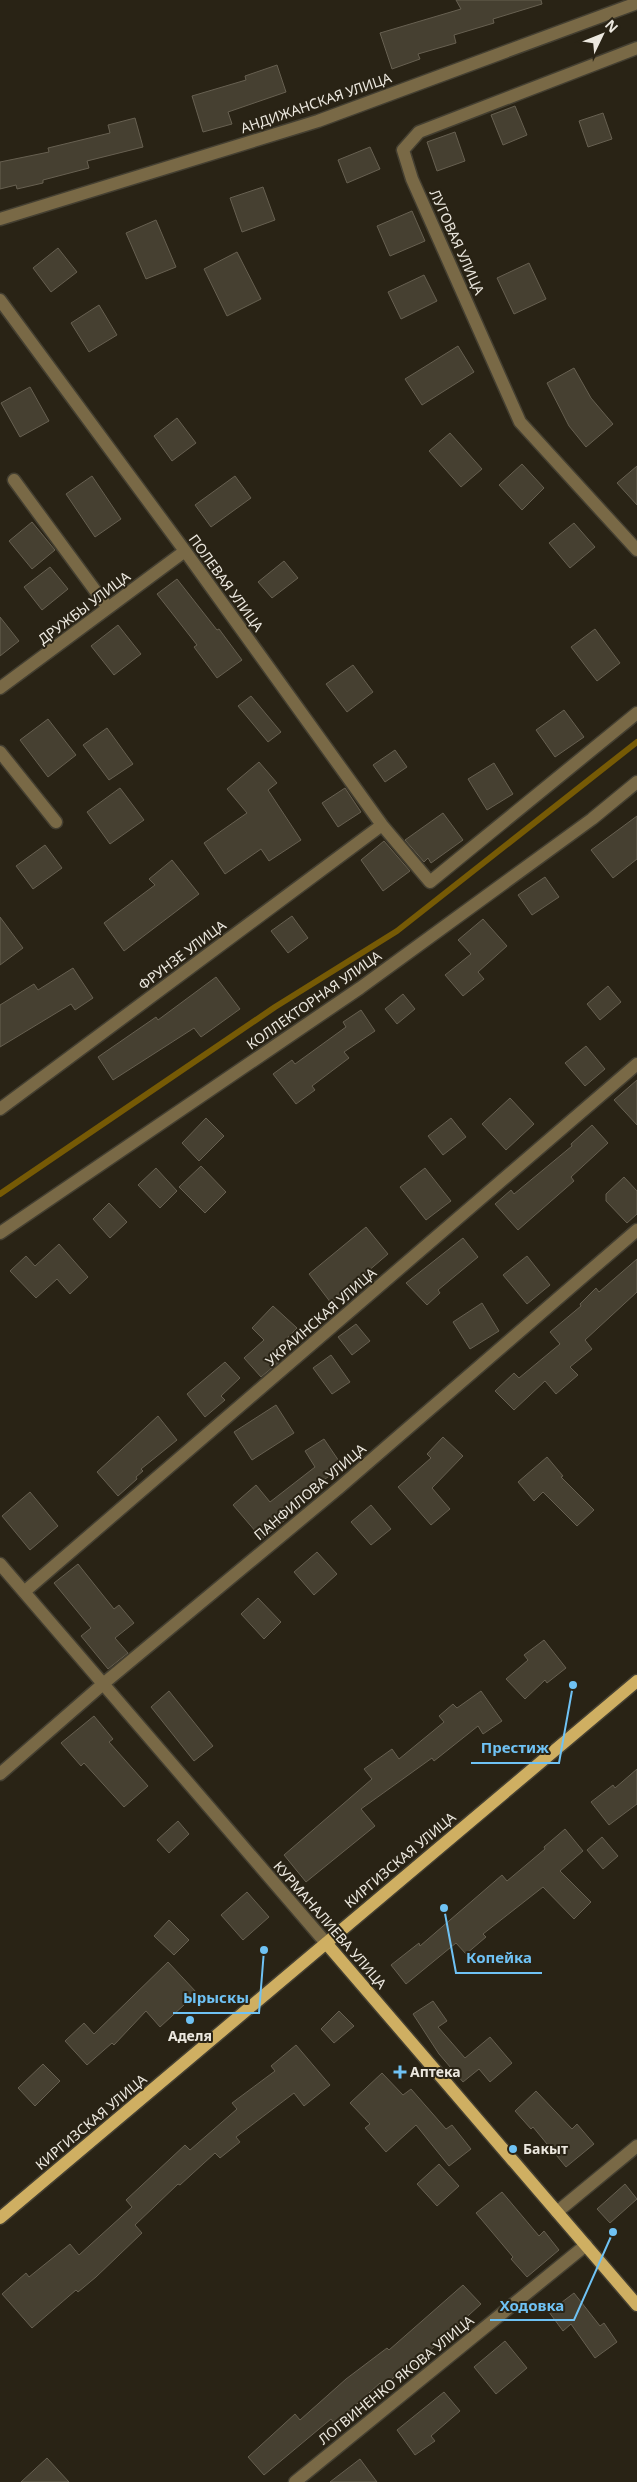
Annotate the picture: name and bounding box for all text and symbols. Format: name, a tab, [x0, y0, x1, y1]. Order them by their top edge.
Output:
north arrow	[577, 10, 627, 60]
text: N	[601, 15, 623, 36]
street label: АНДИЖАНСКАЯ УЛИЦА	[238, 68, 394, 137]
street label: ЛУГОВАЯ УЛИЦА	[426, 186, 489, 298]
street label: ПОЛЕВАЯ УЛИЦА	[185, 530, 268, 635]
street label: ДРУЖБЫ УЛИЦА	[34, 567, 134, 649]
street label: ФРУНЗЕ УЛИЦА	[134, 915, 229, 994]
street label: КОЛЛЕКТОРНАЯ УЛИЦА	[242, 946, 385, 1053]
street label: УКРАИНСКАЯ УЛИЦА	[261, 1263, 380, 1370]
street label: ПАНФИЛОВА УЛИЦА	[250, 1439, 370, 1544]
callout: Престиж	[471, 1733, 559, 1763]
text: Престиж	[481, 1737, 549, 1757]
street label: КИРГИЗСКАЯ УЛИЦА	[340, 1807, 459, 1912]
street label: КУРМАНАЛИЕВА УЛИЦА	[270, 1857, 391, 1993]
callout: Копейка	[456, 1943, 542, 1973]
text: Копейка	[466, 1947, 532, 1967]
callout: Ырыскы	[173, 1983, 259, 2013]
text: Ырыскы	[183, 1987, 249, 2007]
marker: Аделя	[184, 2014, 196, 2026]
place label: Аделя	[168, 2026, 212, 2045]
place label: Аптека	[410, 2062, 461, 2081]
marker: Аптека	[394, 2066, 406, 2078]
street label: КИРГИЗСКАЯ УЛИЦА	[31, 2069, 150, 2174]
place label: Бакыт	[523, 2139, 568, 2158]
marker: Бакыт	[507, 2143, 519, 2155]
callout: Ходовка	[490, 2290, 574, 2320]
text: Ходовка	[500, 2295, 564, 2315]
street label: ЛОГВИНЕНКО ЯКОВА УЛИЦА	[314, 2311, 478, 2448]

